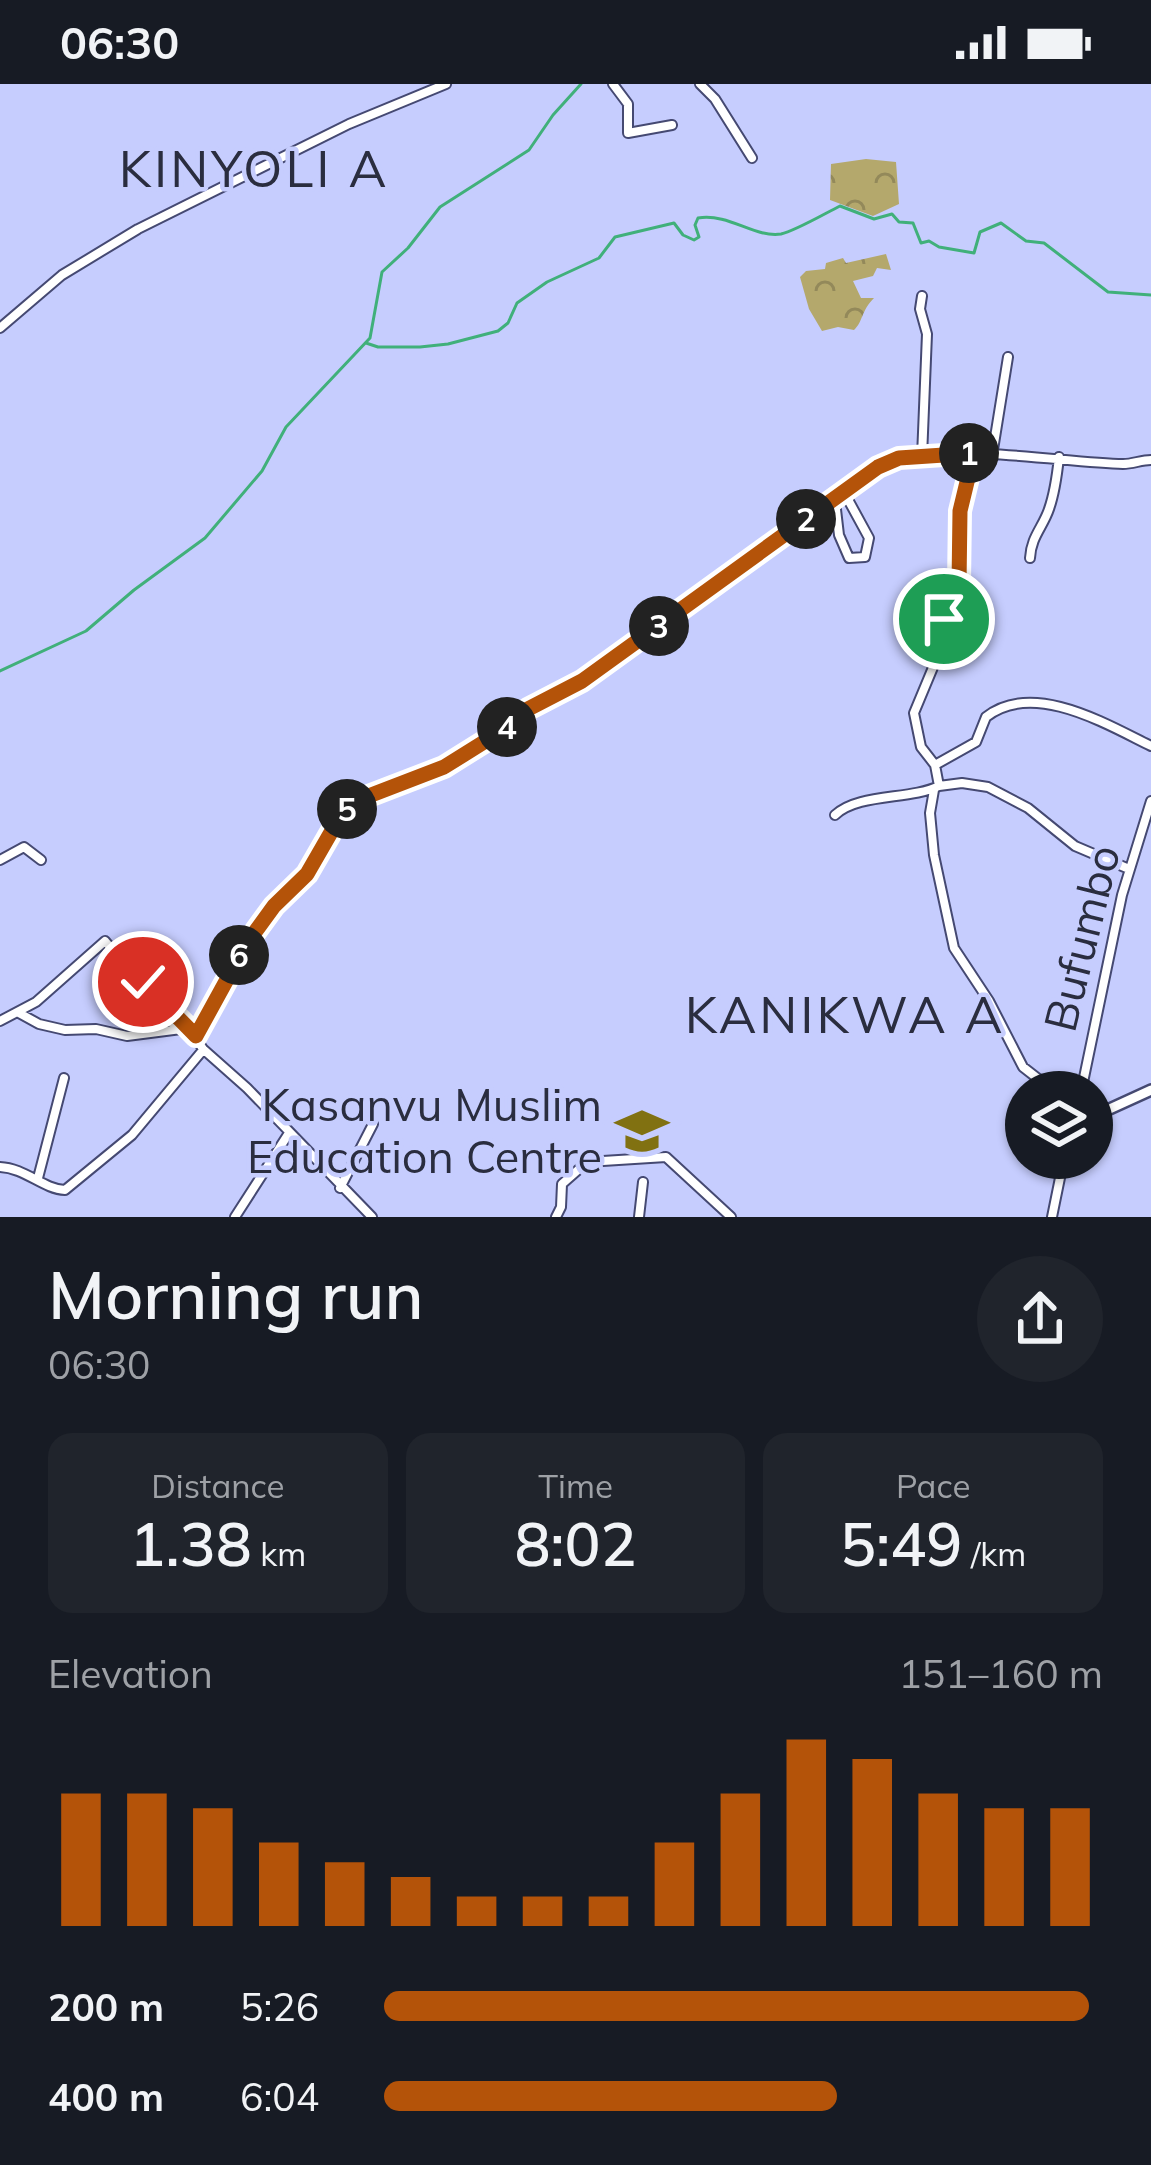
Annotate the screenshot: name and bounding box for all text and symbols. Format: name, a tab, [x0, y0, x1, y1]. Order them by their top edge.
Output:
text: 06:30	[60, 14, 179, 70]
district label: KINYOLI A	[119, 136, 389, 200]
pin: 1	[939, 423, 999, 483]
text: 1	[959, 432, 979, 473]
pin: 2	[776, 489, 836, 549]
text: 2	[796, 498, 816, 539]
pin	[893, 568, 995, 670]
icon: arrive	[911, 586, 977, 652]
pin: 3	[629, 596, 689, 656]
text: 3	[649, 605, 669, 646]
pin: 4	[477, 697, 537, 757]
text: 4	[497, 706, 517, 747]
pin: 5	[317, 779, 377, 839]
text: 5	[337, 788, 357, 829]
street label: Bufumbo	[1031, 839, 1131, 1037]
pin: 6	[209, 925, 269, 985]
pin	[92, 931, 194, 1033]
text: 6	[229, 934, 249, 975]
icon: check	[110, 949, 176, 1015]
district label: KANIKWA A	[685, 982, 1005, 1046]
map controls	[1005, 1071, 1113, 1179]
button: layers	[1005, 1071, 1113, 1179]
place label: Kasanvu Muslim Education Centre	[247, 1076, 602, 1184]
school or university icon: Kasanvu Muslim Education Centre	[613, 1102, 671, 1160]
text: Morning run	[48, 1253, 424, 1336]
button: share	[977, 1256, 1103, 1382]
text: 06:30	[48, 1340, 151, 1389]
text: Distance	[151, 1465, 285, 1506]
text: Time	[538, 1465, 613, 1506]
text: Pace	[896, 1465, 970, 1506]
text: 1.38	[129, 1506, 252, 1581]
text: 8:02	[514, 1506, 637, 1581]
text: 5:49	[840, 1506, 962, 1581]
text: km	[252, 1533, 306, 1574]
text: /km	[962, 1533, 1026, 1574]
text: Elevation	[48, 1649, 213, 1698]
text: 151–160 m	[898, 1649, 1103, 1698]
text: 200 m	[48, 1982, 164, 2031]
text: 5:26	[240, 1982, 319, 2031]
text: 400 m	[48, 2072, 164, 2121]
text: 6:04	[240, 2072, 319, 2121]

